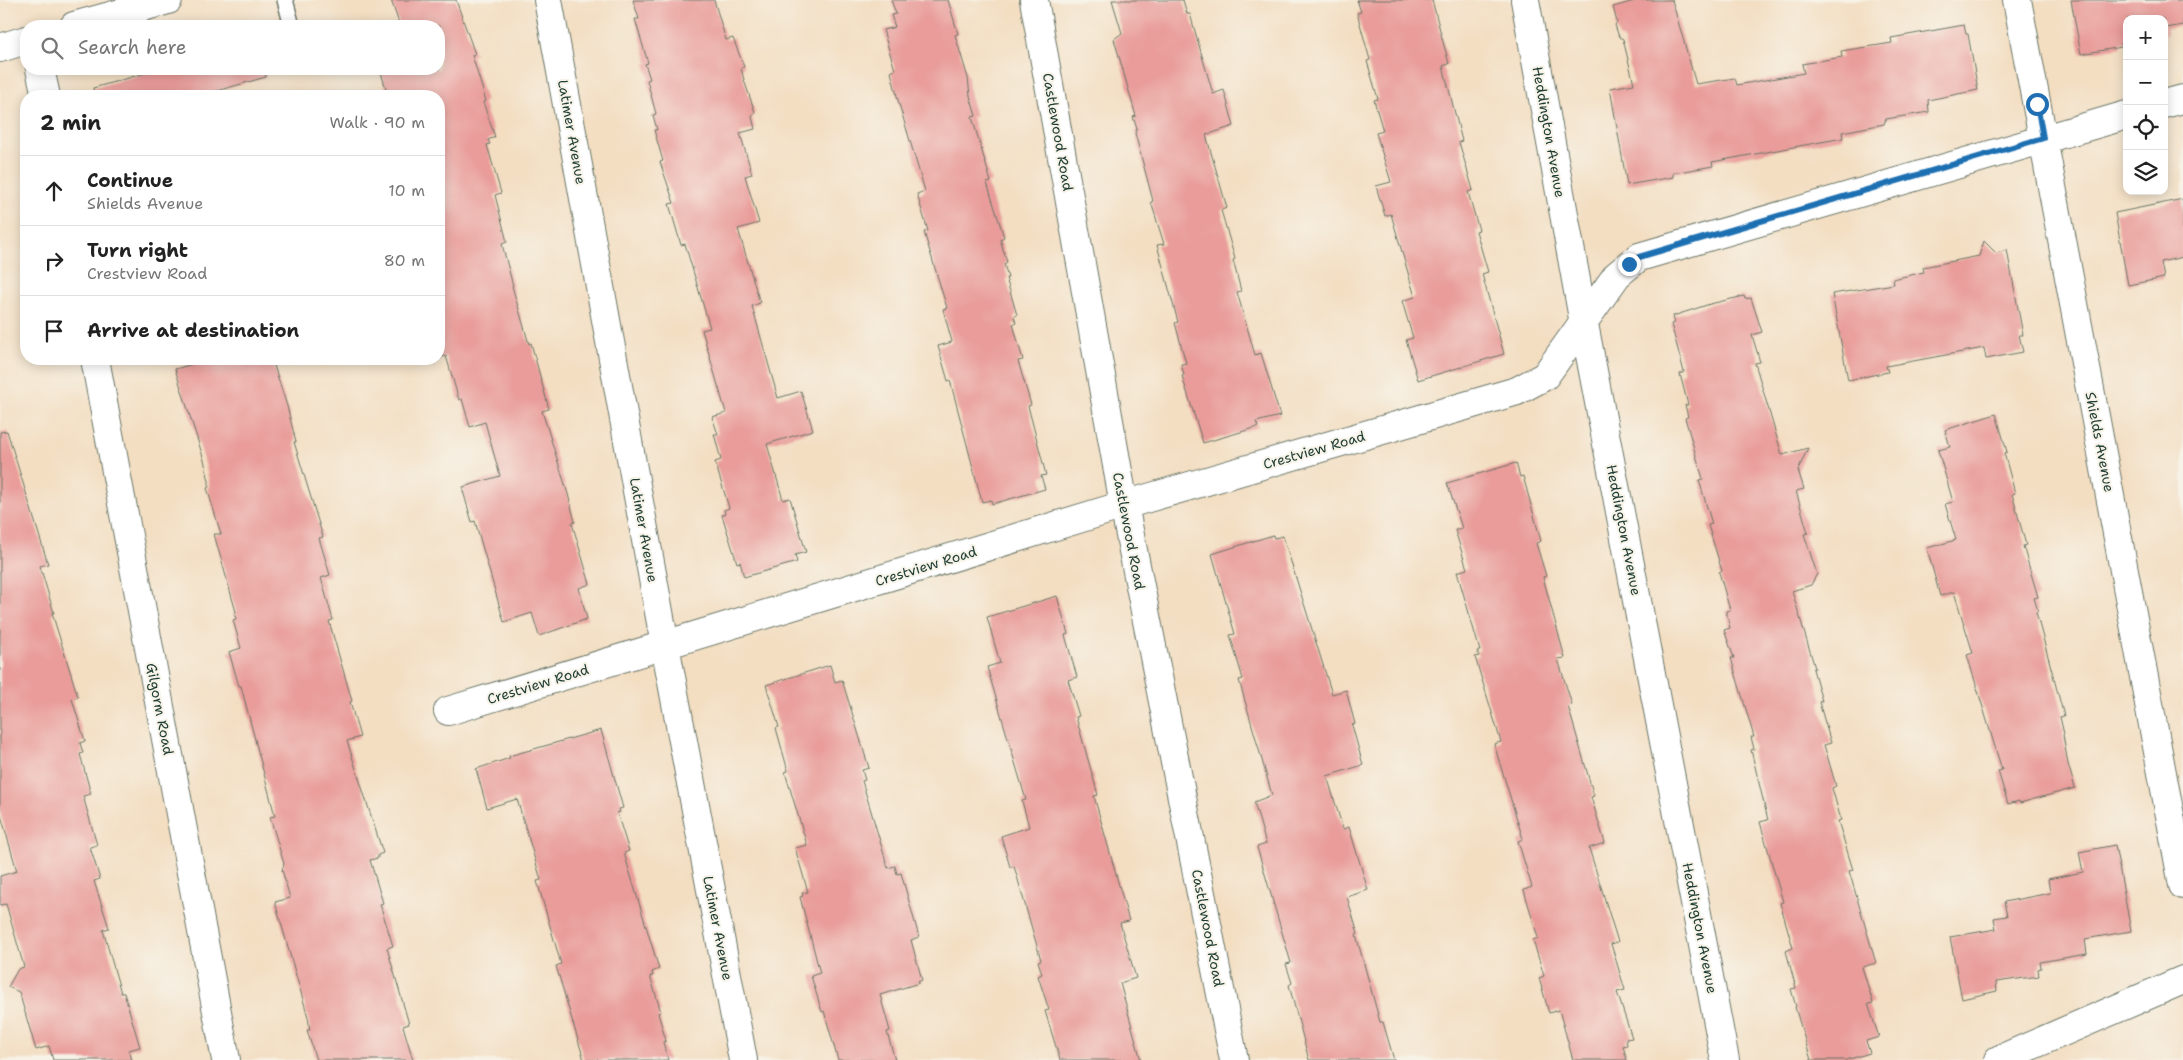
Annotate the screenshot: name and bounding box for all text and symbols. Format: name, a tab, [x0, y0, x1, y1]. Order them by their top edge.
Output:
map controls	[2123, 15, 2168, 195]
button: +	[2123, 15, 2168, 60]
search box	[20, 20, 445, 75]
icon: search	[38, 34, 66, 62]
text: Search here	[78, 35, 187, 60]
button: −	[2123, 60, 2168, 105]
street label: Heddington Avenue	[1529, 65, 1569, 199]
street label: Castlewood Road	[1039, 72, 1077, 192]
street label: Latimer Avenue	[554, 78, 590, 186]
route start	[2026, 93, 2049, 116]
button: locate	[2123, 105, 2168, 150]
text: 2 min	[40, 109, 101, 137]
text: Walk · 90 m	[330, 112, 425, 133]
button: layers	[2123, 150, 2168, 195]
text: Continue	[87, 168, 173, 193]
icon: ahead	[40, 177, 68, 205]
text: 10 m	[388, 180, 425, 201]
text: Shields Avenue	[87, 193, 203, 214]
text: Turn right	[87, 238, 188, 263]
icon: right	[40, 247, 68, 275]
text: 80 m	[384, 250, 425, 271]
route end	[1618, 253, 1641, 276]
text: Crestview Road	[87, 263, 207, 284]
icon: arrive	[40, 317, 68, 345]
text: Arrive at destination	[87, 318, 299, 343]
street label: Shields Avenue	[2081, 390, 2119, 494]
street label: Crestview Road	[1261, 427, 1367, 473]
street label: Heddington Avenue	[1602, 463, 1646, 597]
street label: Castlewood Road	[1109, 471, 1149, 591]
street label: Latimer Avenue	[626, 476, 662, 584]
street label: Crestview Road	[873, 542, 979, 590]
street label: Crestview Road	[485, 660, 591, 708]
street label: Gilgorm Road	[142, 661, 178, 757]
street label: Heddington Avenue	[1678, 861, 1722, 995]
street label: Castlewood Road	[1188, 868, 1228, 988]
street label: Latimer Avenue	[699, 874, 737, 982]

